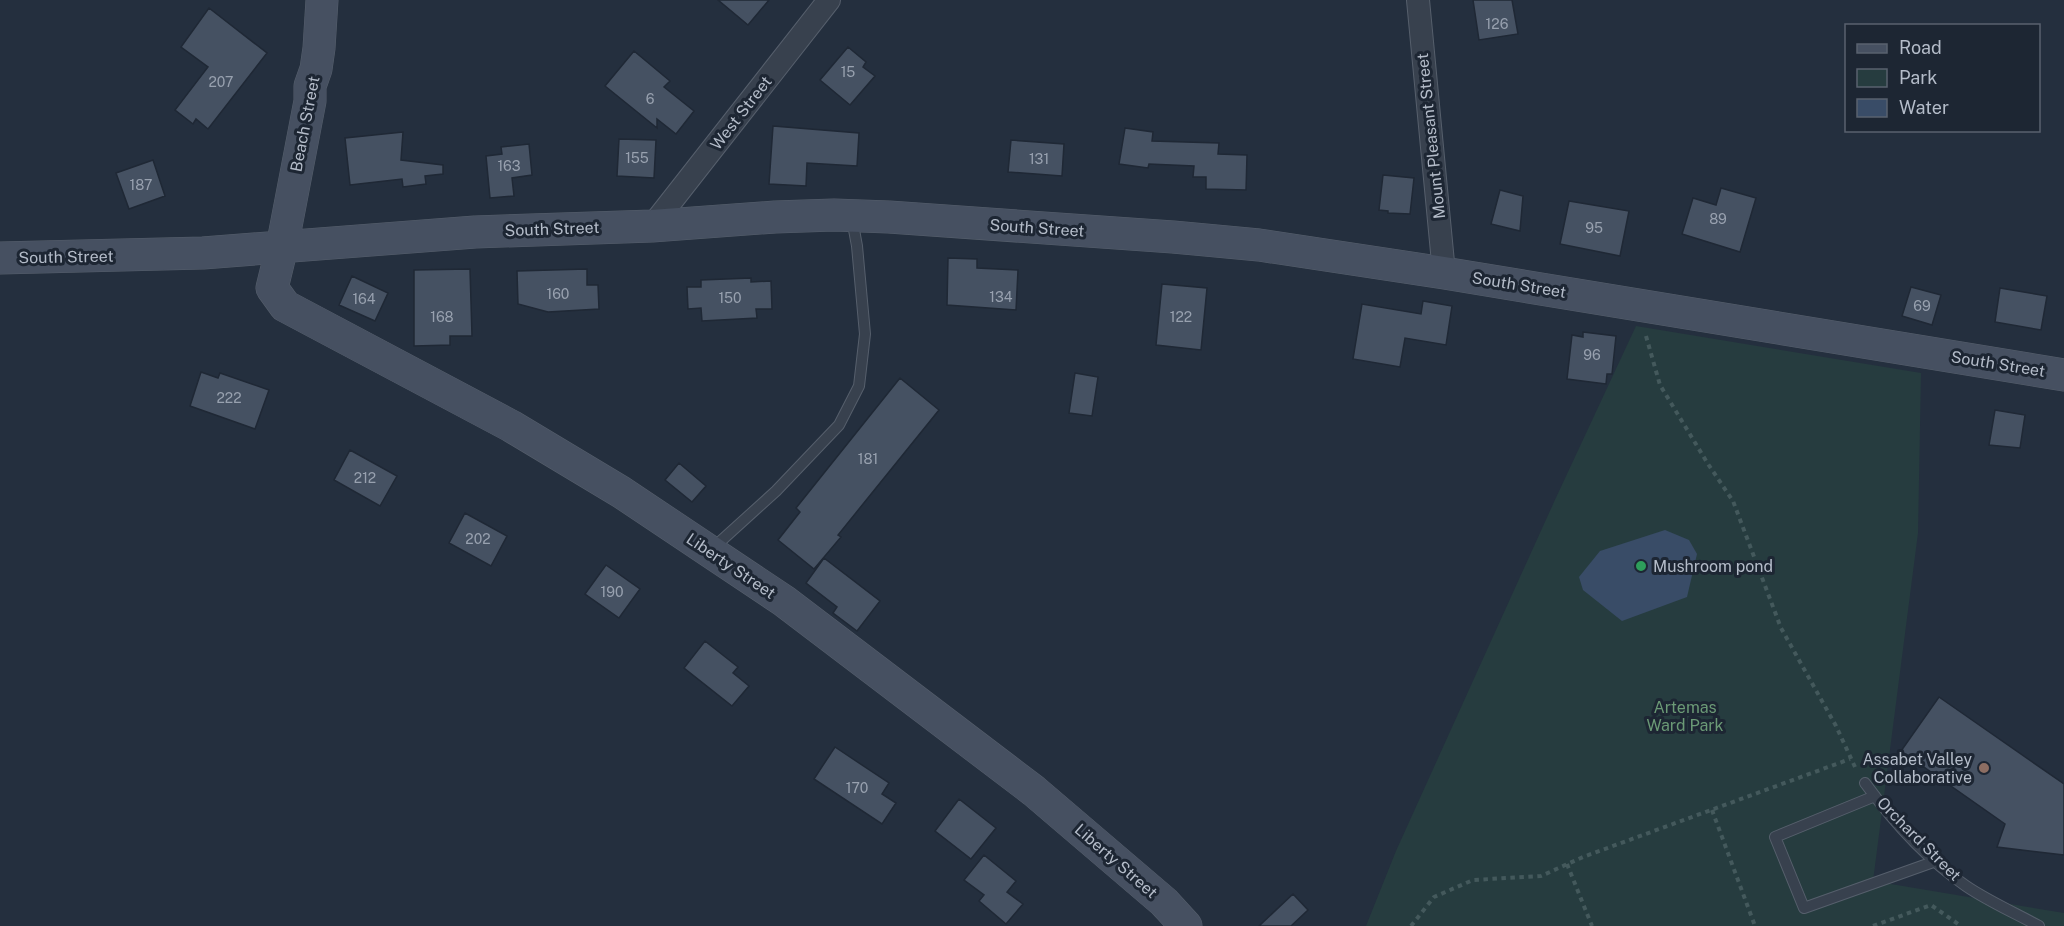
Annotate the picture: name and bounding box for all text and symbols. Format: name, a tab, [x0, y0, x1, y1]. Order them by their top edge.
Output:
house number: 126	[1486, 16, 1509, 32]
legend	[1845, 24, 2040, 132]
text: Road	[1899, 37, 1942, 58]
street label: Mount Pleasant Street	[1413, 52, 1449, 220]
house number: 15	[841, 64, 855, 80]
text: Park	[1899, 67, 1937, 88]
street label: West Street	[706, 72, 776, 154]
house number: 207	[208, 74, 234, 90]
street label: Beach Street	[286, 75, 324, 173]
house number: 6	[646, 91, 655, 107]
text: Water	[1899, 97, 1949, 118]
house number: 155	[625, 150, 649, 166]
house number: 131	[1029, 151, 1049, 167]
house number: 163	[497, 158, 521, 174]
house number: 187	[130, 177, 152, 193]
house number: 89	[1709, 211, 1727, 227]
street label: South Street	[989, 215, 1085, 241]
street label: South Street	[504, 218, 600, 240]
house number: 95	[1585, 220, 1603, 236]
street label: South Street	[18, 247, 114, 267]
street label: South Street	[1471, 268, 1567, 302]
house number: 160	[547, 286, 569, 302]
house number: 134	[989, 289, 1013, 305]
house number: 150	[718, 290, 742, 306]
house number: 164	[352, 291, 376, 307]
house number: 69	[1913, 298, 1931, 314]
house number: 168	[430, 309, 454, 325]
house number: 122	[1170, 309, 1192, 325]
house number: 96	[1583, 347, 1601, 363]
street label: South Street	[1950, 347, 2046, 381]
house number: 222	[216, 390, 242, 406]
house number: 181	[858, 451, 878, 467]
house number: 212	[354, 470, 376, 486]
street label: Liberty Street	[683, 529, 779, 603]
house number: 202	[465, 531, 491, 547]
place label: Mushroom pond	[1653, 557, 1773, 576]
marker: Mushroom pond	[1634, 559, 1648, 573]
house number: 190	[601, 584, 623, 600]
park label: Artemas Ward Park	[1646, 698, 1724, 735]
place label: Assabet Valley Collaborative	[1862, 750, 1972, 787]
marker: Assabet Valley Collaborative	[1977, 761, 1991, 775]
house number: 170	[846, 780, 868, 796]
street label: Orchard Street	[1873, 793, 1965, 885]
street label: Liberty Street	[1071, 820, 1161, 902]

